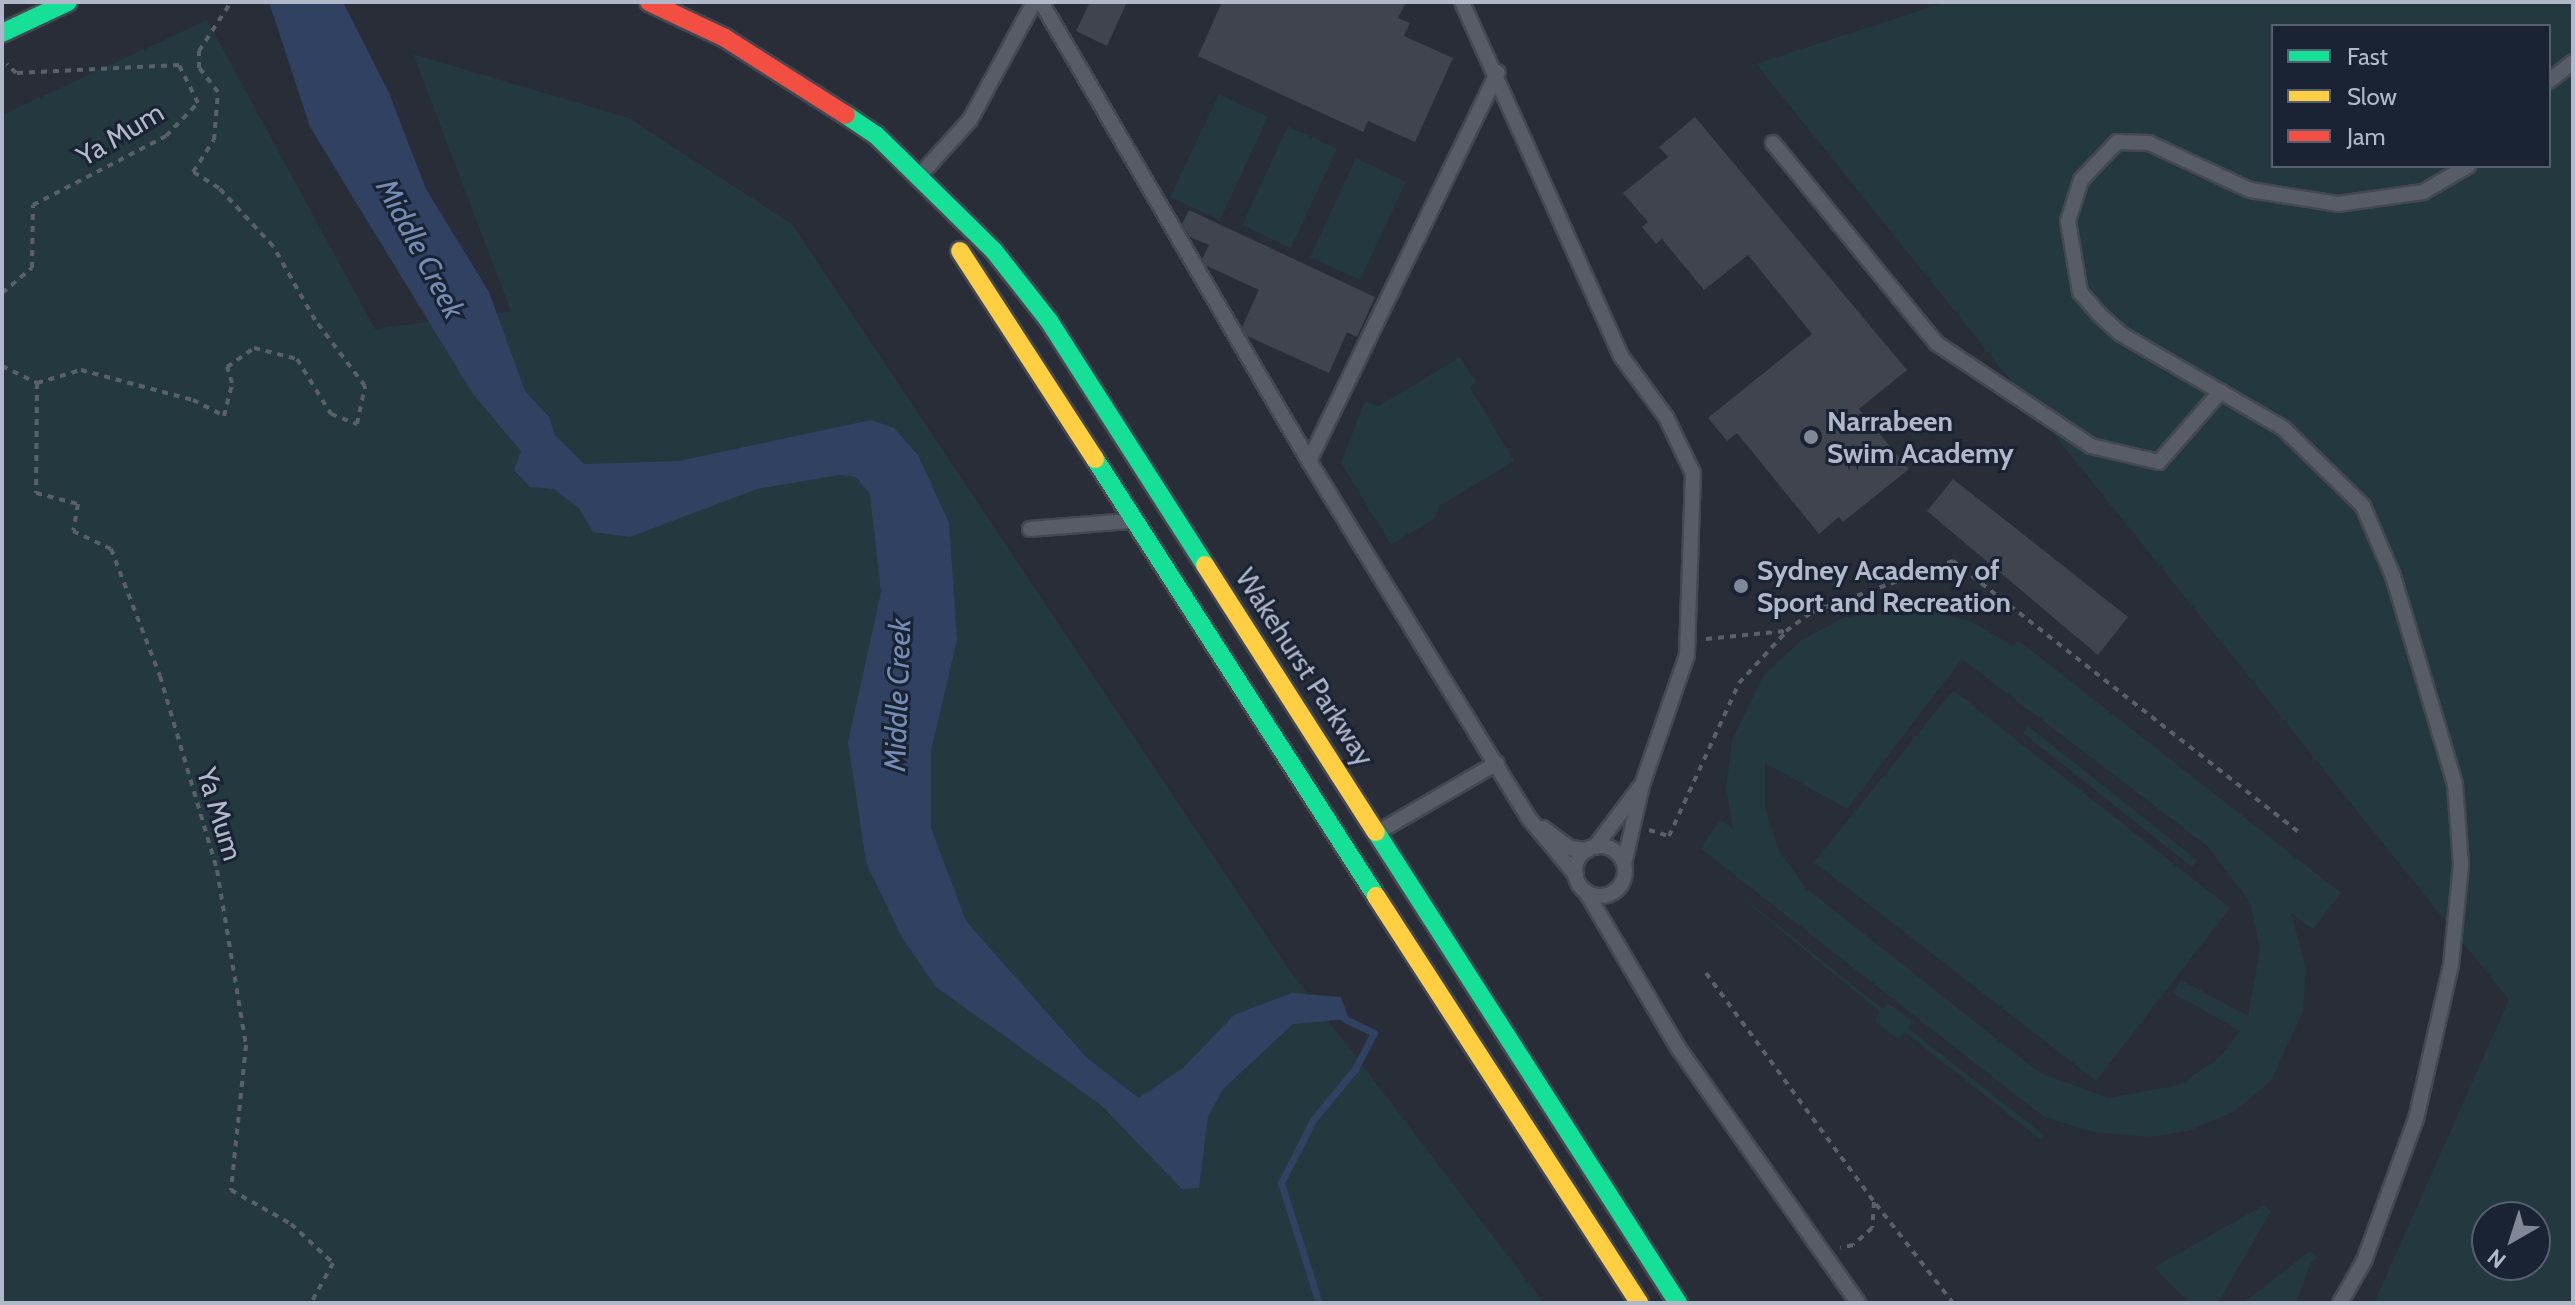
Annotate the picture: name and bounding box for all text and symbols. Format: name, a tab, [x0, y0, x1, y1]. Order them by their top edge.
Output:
legend	[2271, 24, 2551, 168]
text: Fast	[2347, 42, 2388, 71]
text: Slow	[2347, 82, 2397, 111]
street label: Ya Mum	[70, 95, 170, 173]
text: Jam	[2347, 122, 2385, 151]
water label: Middle Creek	[368, 173, 472, 325]
place label: Narrabeen Swim Academy	[1827, 404, 2014, 470]
marker: Narrabeen Swim Academy	[1802, 428, 1820, 446]
place label: Sydney Academy of Sport and Recreation	[1757, 553, 2011, 619]
street label: Wakehurst Parkway	[1229, 562, 1381, 772]
marker: Sydney Academy of Sport and Recreation	[1732, 577, 1750, 595]
water label: Middle Creek	[877, 618, 919, 772]
street label: Ya Mum	[190, 763, 250, 865]
north arrow	[2471, 1201, 2551, 1281]
text: N	[2482, 1243, 2511, 1274]

